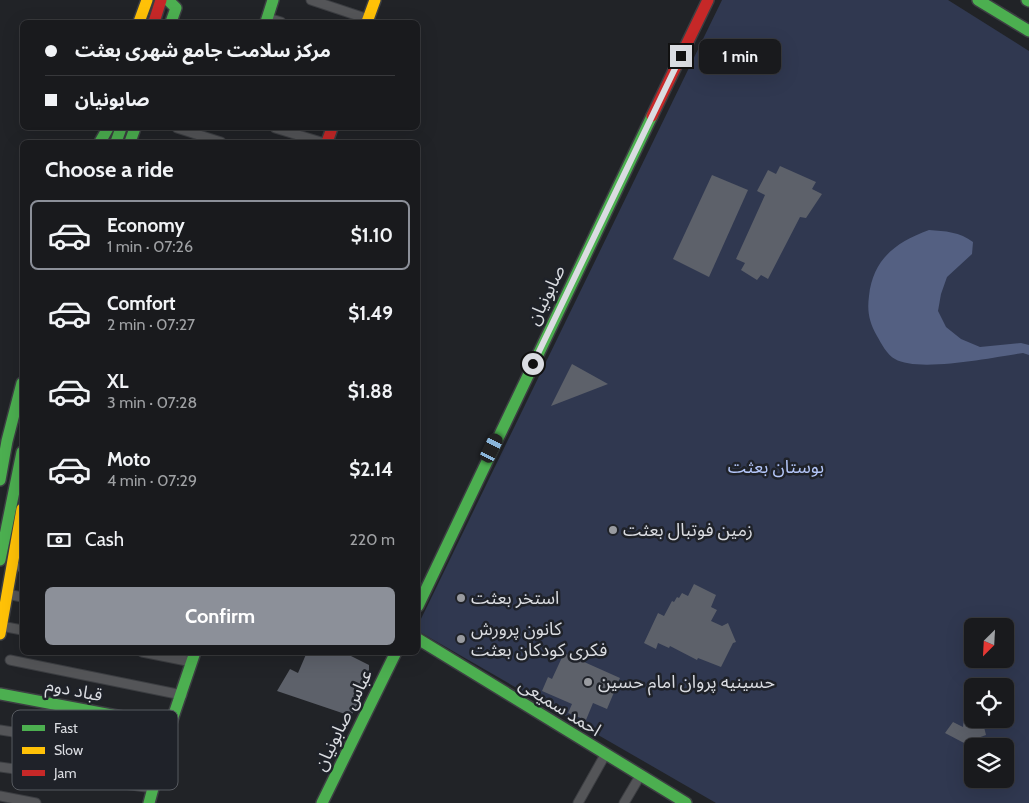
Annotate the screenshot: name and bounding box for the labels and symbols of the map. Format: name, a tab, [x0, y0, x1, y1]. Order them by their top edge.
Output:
callout: 1 min	[698, 38, 781, 74]
route end	[670, 45, 692, 67]
street label: صابونیان	[522, 261, 570, 329]
route start	[522, 353, 544, 375]
car	[478, 431, 505, 465]
park label: بوستان بعثت	[728, 456, 824, 478]
place label: زمین فوتبال بعثت	[623, 519, 753, 541]
marker: زمین فوتبال بعثت	[607, 524, 619, 536]
place label: استخر بعثت	[471, 587, 559, 609]
marker: استخر بعثت	[455, 592, 467, 604]
place label: کانون پرورش فکری کودکان بعثت	[471, 618, 607, 661]
north arrow	[964, 618, 1014, 668]
marker: کانون پرورش فکری کودکان بعثت	[455, 633, 467, 645]
street label: عباس صابونیان	[309, 666, 377, 774]
place label: حسینیه پروان امام حسین	[598, 671, 775, 696]
street label: احمد سمیعی	[515, 673, 605, 741]
street label: قباد دوم	[43, 674, 104, 709]
marker: حسینیه پروان امام حسین	[582, 676, 594, 688]
legend	[12, 710, 178, 790]
text: Fast	[54, 719, 78, 737]
text: Slow	[54, 741, 83, 759]
text: Jam	[53, 764, 76, 782]

